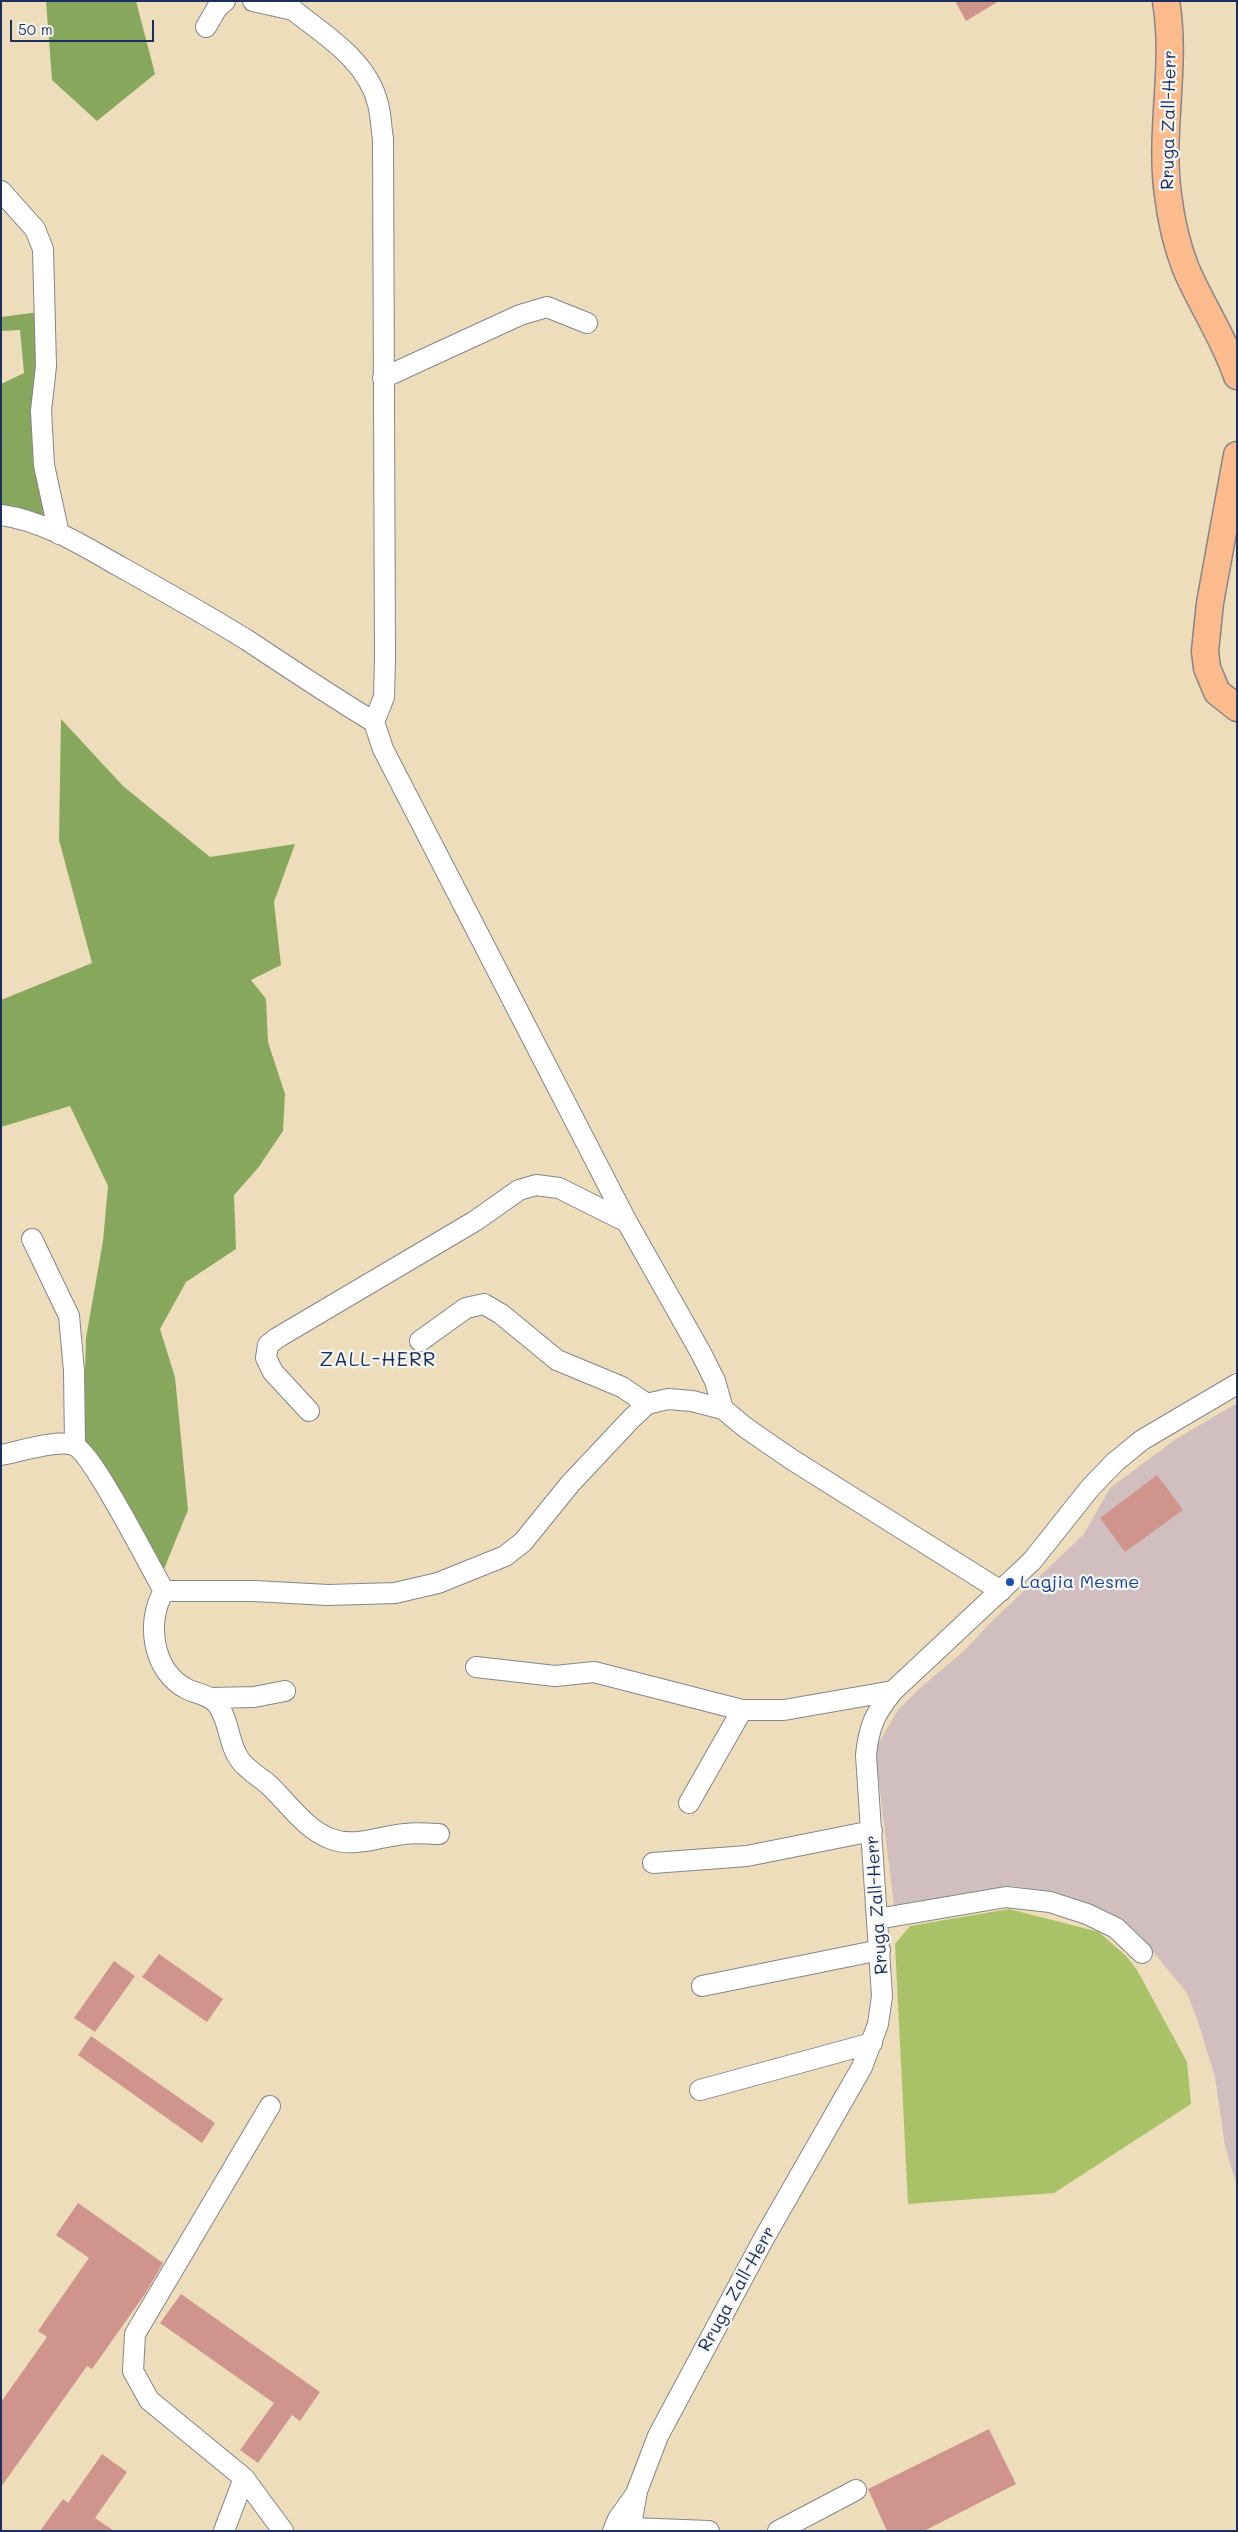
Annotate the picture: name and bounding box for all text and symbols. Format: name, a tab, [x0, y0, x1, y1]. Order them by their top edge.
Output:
scale bar	[12, 10, 156, 42]
text: 50 m	[18, 19, 53, 39]
street label: Rruga Zall-Herr	[1157, 50, 1181, 190]
district label: ZALL-HERR	[318, 1348, 438, 1372]
place label: Lagjia Mesme	[1020, 1571, 1139, 1593]
marker: Lagjia Mesme	[1004, 1576, 1016, 1588]
street label: Rruga Zall-Herr	[861, 1834, 893, 1976]
street label: Rruga Zall-Herr	[694, 2223, 780, 2355]

